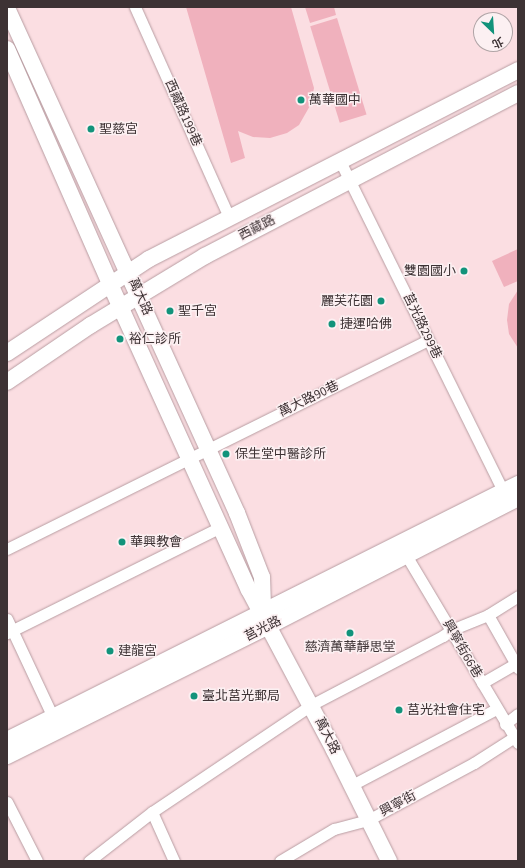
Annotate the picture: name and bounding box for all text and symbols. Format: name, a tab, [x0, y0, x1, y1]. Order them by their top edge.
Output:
north arrow	[473, 12, 513, 52]
text: 北	[490, 33, 506, 52]
street label: 西藏路199巷	[161, 77, 205, 149]
place label: 萬華國中	[309, 92, 361, 108]
marker: 萬華國中	[296, 95, 306, 105]
place label: 聖慈宮	[99, 121, 138, 137]
marker: 聖慈宮	[86, 124, 96, 134]
street label: 西藏路	[236, 212, 278, 244]
place label: 雙園國小	[404, 263, 456, 279]
marker: 雙園國小	[459, 266, 469, 276]
street label: 萬大路	[125, 276, 155, 318]
street label: 莒光路299巷	[399, 291, 445, 361]
place label: 麗芙花園	[321, 293, 373, 309]
marker: 麗芙花園	[376, 296, 386, 306]
place label: 聖千宮	[178, 303, 217, 319]
marker: 聖千宮	[165, 306, 175, 316]
place label: 捷運哈佛	[340, 316, 392, 332]
marker: 捷運哈佛	[327, 319, 337, 329]
place label: 裕仁診所	[129, 331, 181, 347]
marker: 裕仁診所	[114, 333, 126, 345]
street label: 萬大路90巷	[276, 378, 342, 420]
place label: 保生堂中醫診所	[235, 446, 326, 462]
marker: 保生堂中醫診所	[220, 448, 232, 460]
place label: 華興教會	[130, 534, 182, 550]
marker: 華興教會	[117, 537, 127, 547]
street label: 莒光路	[242, 613, 284, 645]
street label: 興寧街66巷	[439, 617, 485, 681]
marker: 慈濟萬華靜思堂	[345, 628, 355, 638]
place label: 慈濟萬華靜思堂	[305, 639, 395, 655]
place label: 建龍宮	[118, 643, 157, 659]
marker: 建龍宮	[105, 646, 115, 656]
place label: 臺北莒光郵局	[202, 688, 280, 704]
marker: 臺北莒光郵局	[189, 691, 199, 701]
place label: 莒光社會住宅	[407, 702, 485, 718]
marker: 莒光社會住宅	[394, 705, 404, 715]
street label: 萬大路	[311, 715, 343, 757]
street label: 興寧街	[377, 788, 419, 820]

